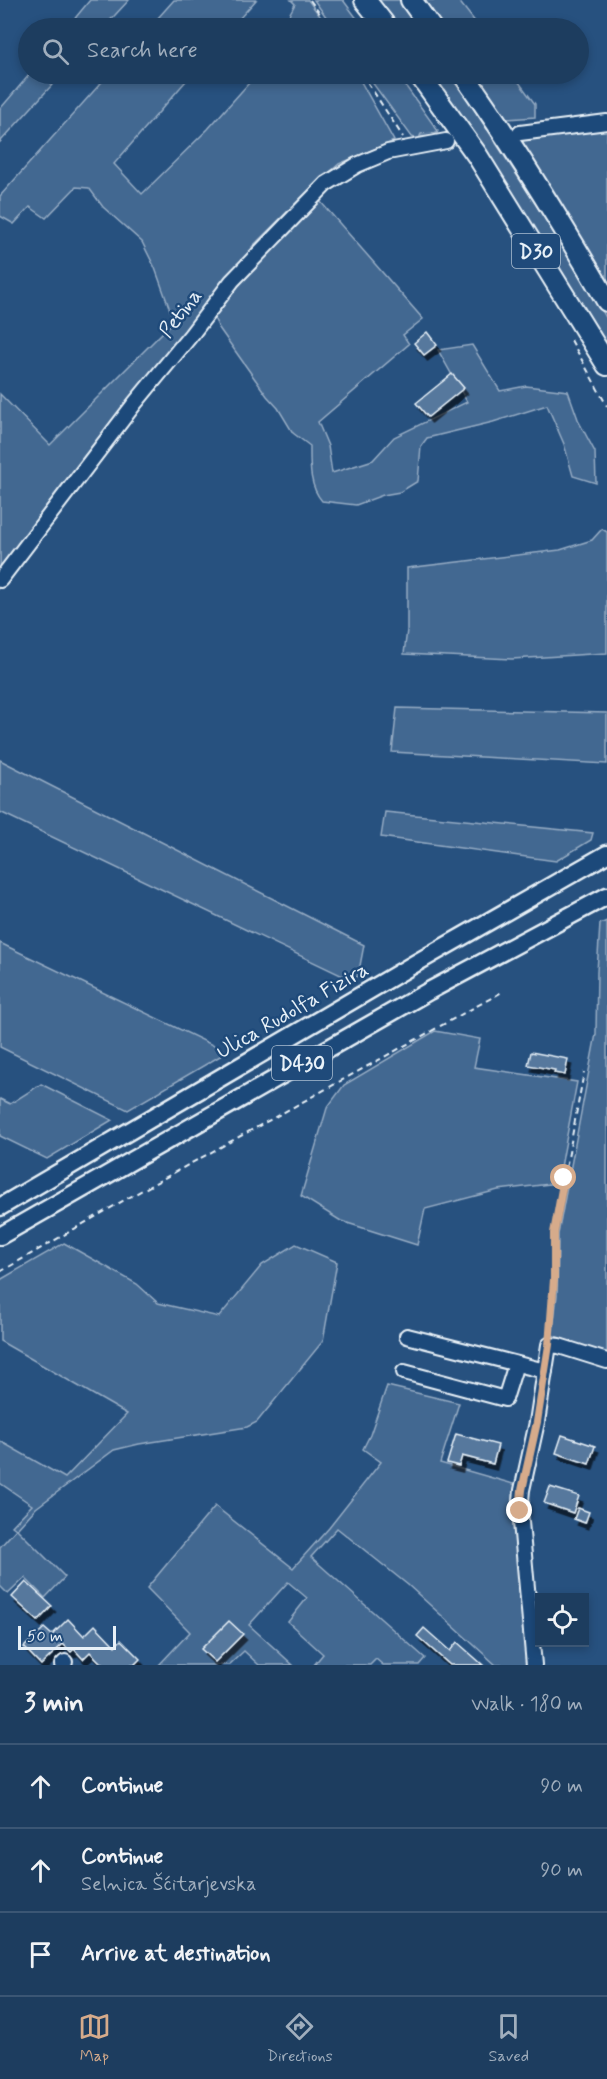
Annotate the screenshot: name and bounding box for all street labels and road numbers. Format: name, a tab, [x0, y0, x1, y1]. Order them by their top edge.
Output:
road number: D30	[512, 234, 560, 268]
street label: Petina	[153, 283, 209, 344]
street label: Ulica Rudolfa Fizira	[211, 956, 374, 1066]
road number: D430	[272, 1046, 332, 1080]

